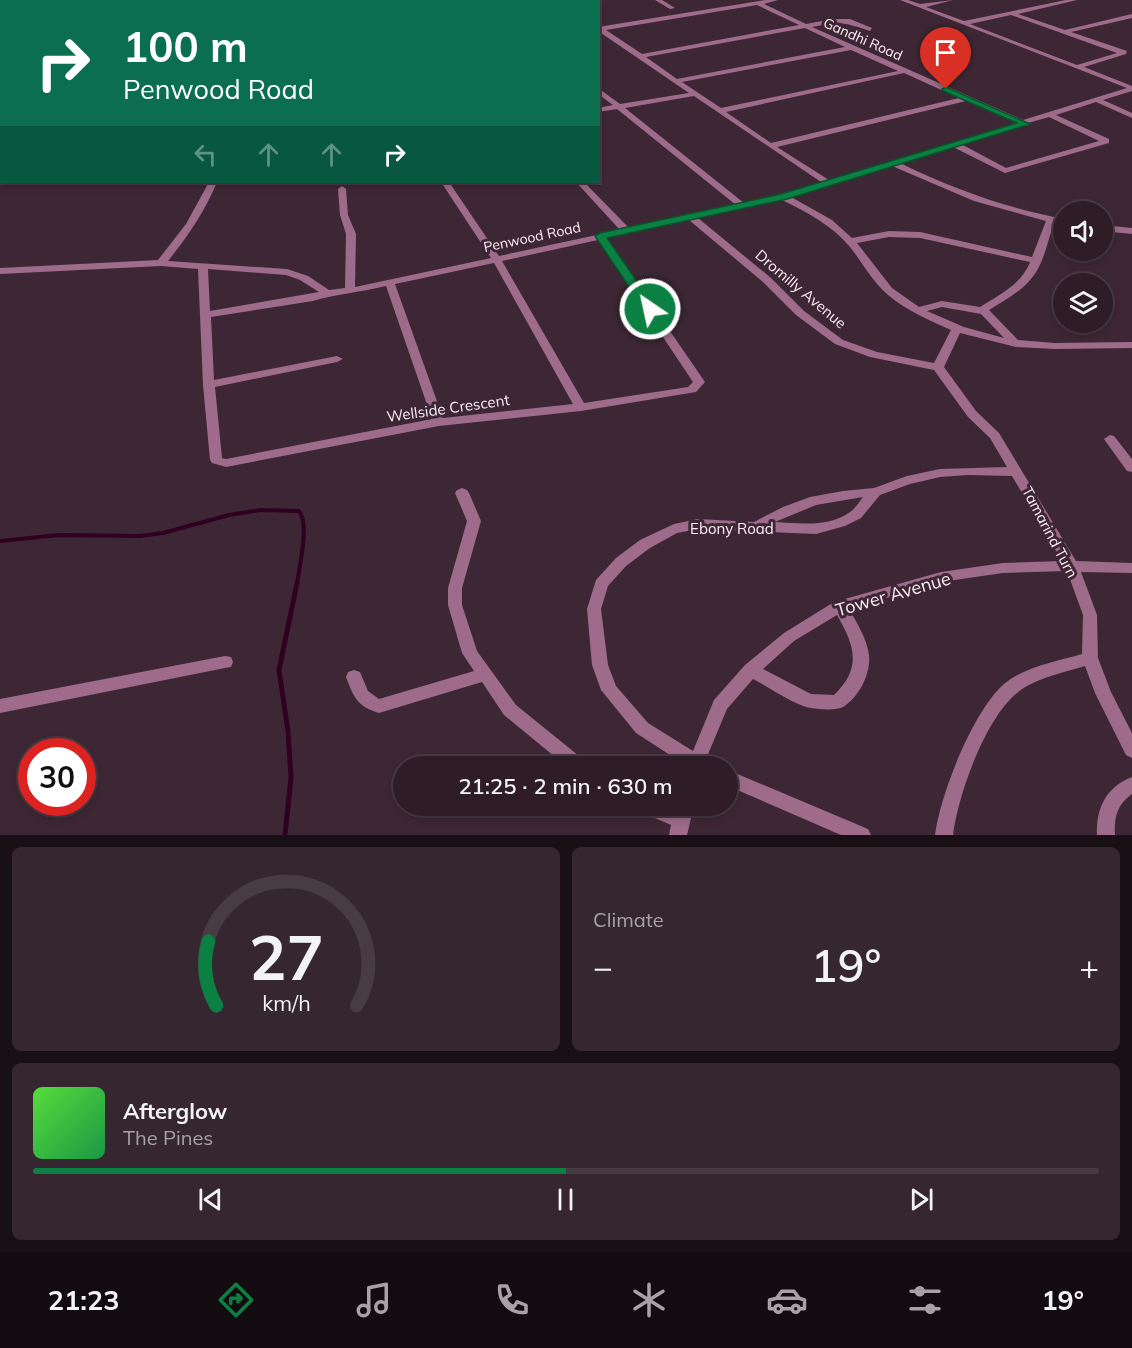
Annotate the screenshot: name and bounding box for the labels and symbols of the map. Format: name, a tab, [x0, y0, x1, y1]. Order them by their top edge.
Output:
street label: Gandhi Road	[821, 14, 905, 64]
pin	[920, 27, 971, 89]
street label: Penwood Road	[482, 218, 582, 256]
street label: Dromilly Avenue	[752, 245, 850, 333]
position arrow	[618, 277, 682, 341]
street label: Wellside Crescent	[385, 390, 511, 426]
street label: Tamarind Turn	[1018, 483, 1082, 581]
street label: Ebony Road	[690, 519, 774, 538]
street label: Tower Avenue	[833, 567, 953, 621]
speed limit sign: 30	[18, 738, 96, 816]

